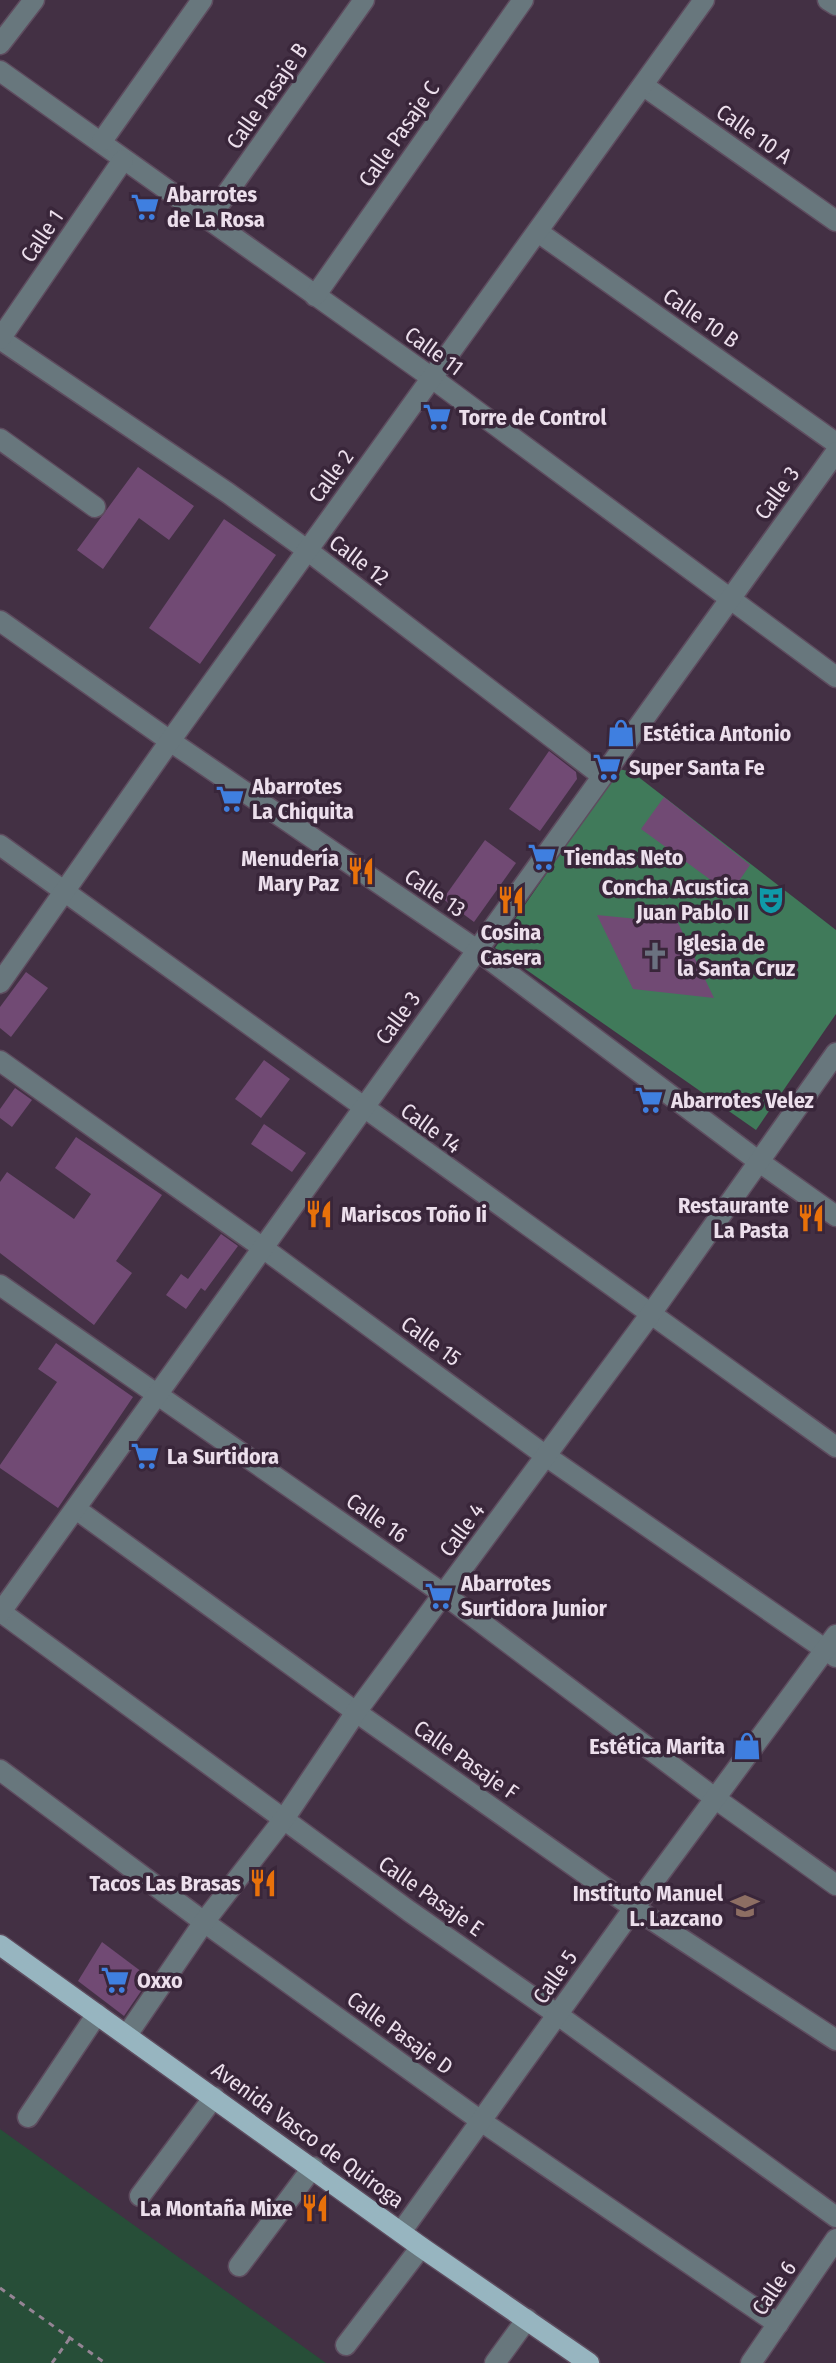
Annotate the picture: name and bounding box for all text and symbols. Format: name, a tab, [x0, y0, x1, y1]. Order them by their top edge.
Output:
street label: Calle Pasaje B	[221, 38, 313, 154]
street label: Calle Pasaje C	[353, 76, 445, 192]
street label: Calle 10 A	[711, 98, 797, 170]
place label: Abarrotes de La Rosa	[166, 181, 265, 233]
supermarket icon: Abarrotes de La Rosa	[130, 192, 160, 222]
street label: Calle 1	[15, 205, 69, 267]
street label: Calle 10 B	[658, 282, 744, 354]
street label: Calle 11	[399, 321, 469, 381]
supermarket icon: Torre de Control	[422, 402, 452, 432]
place label: Torre de Control	[459, 404, 608, 431]
street label: Calle 2	[303, 444, 359, 508]
street label: Calle 3	[749, 461, 805, 525]
street label: Calle 12	[324, 529, 394, 591]
shop icon: Estética Antonio	[606, 718, 636, 748]
place label: Estética Antonio	[643, 720, 792, 747]
supermarket icon: Super Santa Fe	[592, 752, 622, 782]
place label: Super Santa Fe	[629, 754, 765, 781]
place label: Abarrotes La Chiquita	[251, 773, 354, 825]
supermarket icon: Abarrotes La Chiquita	[215, 784, 245, 814]
supermarket icon: Tiendas Neto	[527, 842, 557, 872]
place label: Tiendas Neto	[564, 844, 684, 871]
place label: Menudería Mary Paz	[241, 845, 339, 897]
restaurant icon: Menudería Mary Paz	[346, 856, 376, 886]
street label: Calle 13	[399, 863, 471, 923]
place label: Concha Acustica Juan Pablo II	[602, 874, 749, 926]
restaurant icon: Cosina Casera	[496, 885, 526, 915]
theatre icon: Concha Acustica Juan Pablo II	[756, 885, 786, 915]
place label: Cosina Casera	[480, 919, 542, 971]
place label: Iglesia de la Santa Cruz	[677, 930, 795, 982]
church icon: Iglesia de la Santa Cruz	[640, 941, 670, 971]
street label: Calle 3	[370, 986, 426, 1050]
supermarket icon: Abarrotes Velez	[634, 1085, 664, 1115]
place label: Abarrotes Velez	[670, 1087, 814, 1114]
street label: Calle 14	[395, 1097, 467, 1159]
place label: Restaurante La Pasta	[678, 1192, 789, 1244]
restaurant icon: Mariscos Toño Ii	[304, 1199, 334, 1229]
place label: Mariscos Toño Ii	[341, 1201, 487, 1228]
restaurant icon: Restaurante La Pasta	[796, 1203, 826, 1233]
street label: Calle 15	[396, 1310, 466, 1372]
supermarket icon: La Surtidora	[130, 1441, 160, 1471]
place label: La Surtidora	[167, 1443, 279, 1470]
street label: Calle 16	[341, 1487, 413, 1549]
street label: Calle 4	[434, 1498, 491, 1562]
place label: Abarrotes Surtidora Junior	[460, 1570, 608, 1622]
supermarket icon: Abarrotes Surtidora Junior	[424, 1581, 454, 1611]
street label: Calle Pasaje F	[409, 1714, 524, 1806]
shop icon: Estética Marita	[732, 1731, 762, 1761]
place label: Estética Marita	[589, 1733, 725, 1760]
street label: Calle Pasaje E	[373, 1850, 489, 1942]
restaurant icon: Tacos Las Brasas	[248, 1868, 278, 1898]
place label: Tacos Las Brasas	[90, 1870, 241, 1897]
place label: Instituto Manuel L. Lazcano	[573, 1880, 724, 1932]
school or university icon: Instituto Manuel L. Lazcano	[730, 1891, 760, 1921]
street label: Calle 5	[527, 1945, 583, 2009]
supermarket icon: Oxxo	[100, 1965, 130, 1995]
place label: Oxxo	[137, 1967, 183, 1994]
street label: Calle Pasaje D	[342, 1986, 458, 2080]
street label: Avenida Vasco de Quiroga	[207, 2056, 409, 2214]
restaurant icon: La Montaña Mixe	[300, 2193, 330, 2223]
place label: La Montaña Mixe	[140, 2195, 293, 2222]
street label: Calle 6	[746, 2256, 802, 2320]

